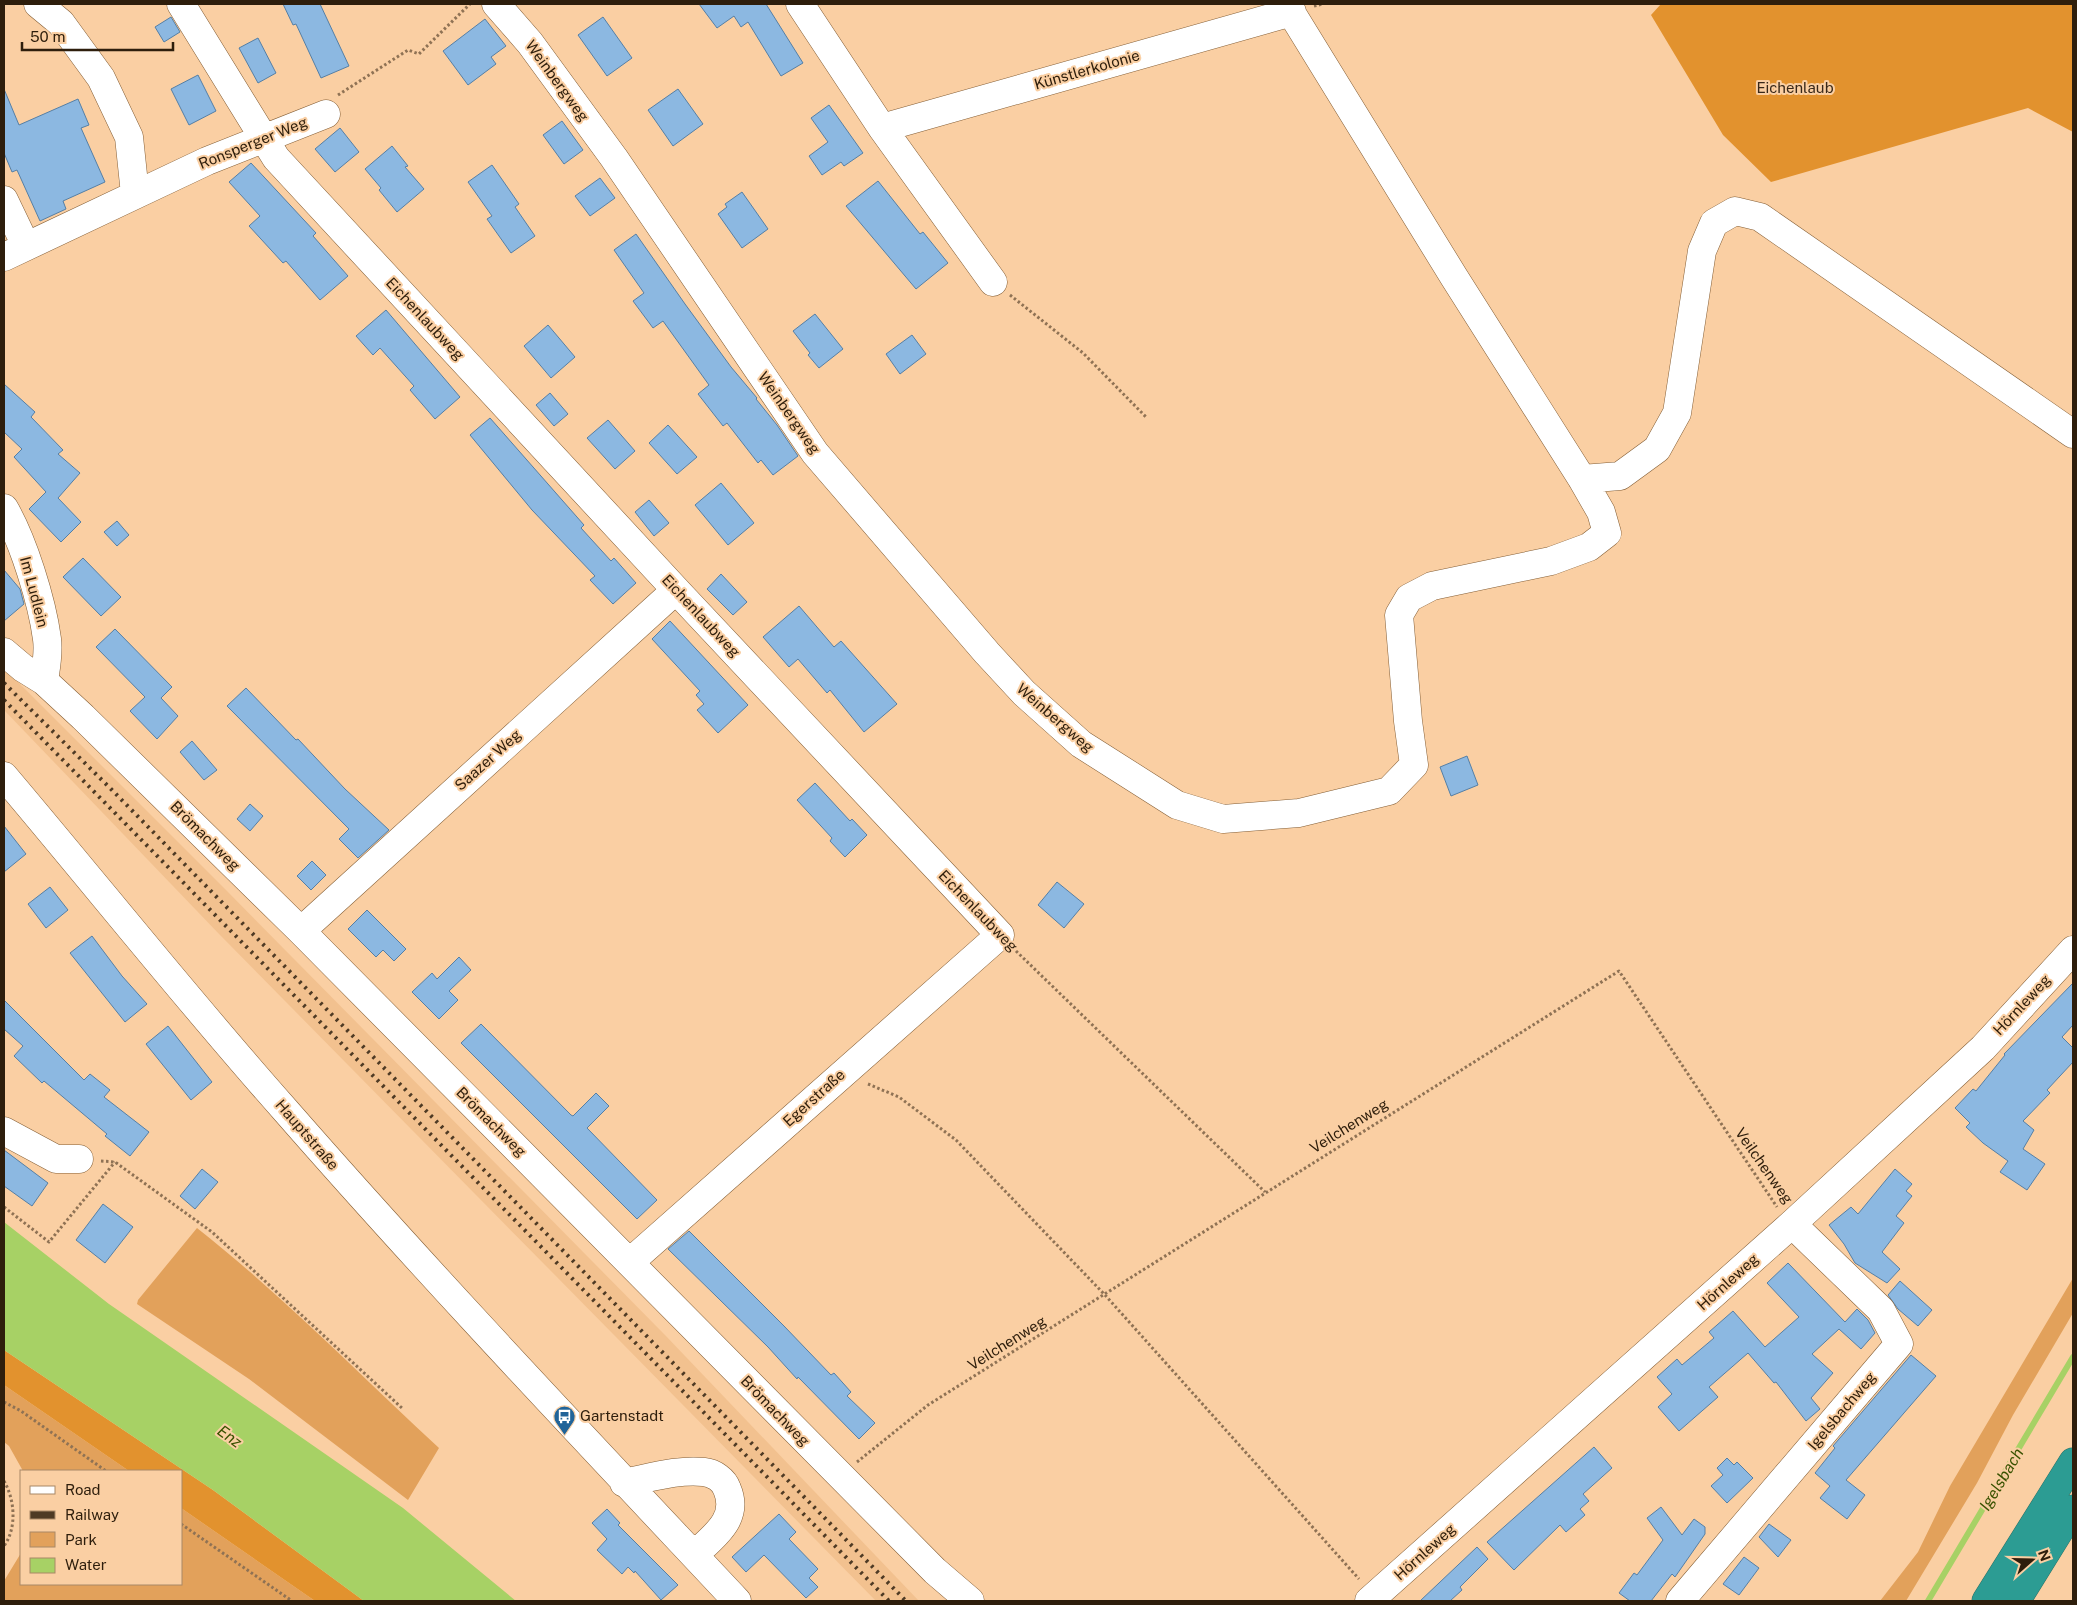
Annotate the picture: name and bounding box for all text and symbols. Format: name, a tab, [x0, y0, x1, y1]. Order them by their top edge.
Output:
scale bar	[22, 20, 174, 52]
text: 50 m	[30, 28, 65, 45]
street label: Weinbergweg	[522, 37, 593, 125]
street label: Künstlerkolonie	[1032, 46, 1142, 93]
park label: Eichenlaub	[1756, 79, 1834, 96]
street label: Ronsperger Weg	[196, 113, 310, 172]
street label: Eichenlaubweg	[383, 274, 468, 363]
street label: Weinbergweg	[755, 368, 824, 457]
street label: Im Ludlein	[17, 555, 52, 629]
street label: Eichenlaubweg	[659, 571, 744, 660]
street label: Weinbergweg	[1013, 680, 1097, 756]
street label: Saazer Weg	[451, 726, 524, 794]
street label: Brömachweg	[167, 797, 244, 874]
street label: Eichenlaubweg	[935, 866, 1021, 955]
street label: Hörnleweg	[1989, 971, 2054, 1038]
street label: Egerstraße	[779, 1066, 848, 1130]
street label: Brömachweg	[453, 1083, 530, 1160]
street label: Veilchenweg	[1307, 1095, 1391, 1156]
street label: Hauptstraße	[272, 1096, 342, 1173]
street label: Veilchenweg	[1732, 1124, 1797, 1207]
street label: Hörnleweg	[1694, 1250, 1762, 1313]
street label: Veilchenweg	[965, 1312, 1049, 1373]
street label: Igelsbachweg	[1804, 1368, 1879, 1453]
street label: Brömachweg	[738, 1372, 813, 1449]
bus stop icon: Gartenstadt	[552, 1404, 576, 1435]
place label: Gartenstadt	[580, 1407, 664, 1424]
water label: Enz	[214, 1421, 246, 1452]
water label: Igelsbach	[1975, 1444, 2028, 1514]
legend	[20, 1470, 182, 1585]
text: Road	[65, 1481, 101, 1498]
text: Railway	[65, 1506, 119, 1523]
street label: Hörnleweg	[1391, 1520, 1459, 1583]
text: Park	[65, 1531, 97, 1548]
north arrow	[2007, 1535, 2057, 1585]
text: N	[2035, 1548, 2054, 1563]
text: Water	[65, 1556, 107, 1573]

